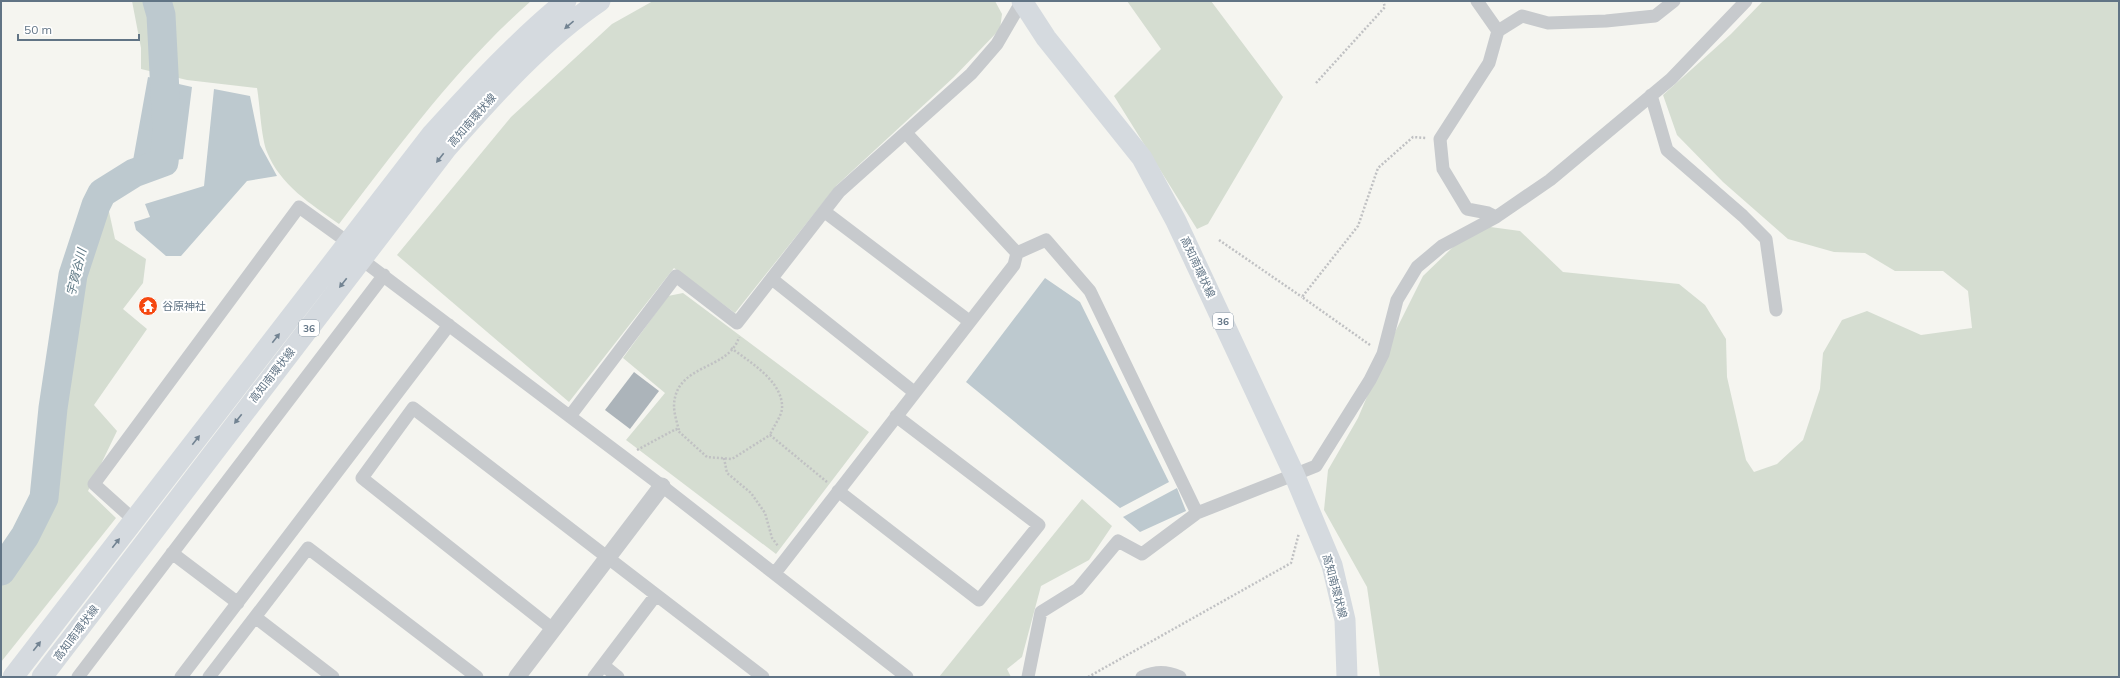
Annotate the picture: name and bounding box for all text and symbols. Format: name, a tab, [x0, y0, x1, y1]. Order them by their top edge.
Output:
scale bar	[18, 16, 139, 42]
one-way arrow	[564, 21, 575, 30]
text: 50 m	[24, 22, 52, 37]
street label: 高知南環状線	[445, 91, 499, 149]
one-way arrow	[436, 153, 444, 163]
street label: 高知南環状線	[1178, 234, 1218, 300]
water label: 宇賀谷川	[63, 245, 90, 297]
one-way arrow	[339, 277, 347, 288]
temple icon: 谷原神社	[137, 295, 159, 317]
place label: 谷原神社	[162, 299, 206, 313]
road number: 36	[1213, 313, 1233, 329]
road number: 36	[299, 320, 319, 336]
one-way arrow	[271, 332, 280, 343]
street label: 高知南環状線	[246, 345, 298, 405]
one-way arrow	[234, 414, 242, 425]
one-way arrow	[192, 435, 200, 446]
one-way arrow	[112, 538, 121, 549]
street label: 高知南環状線	[1320, 552, 1350, 620]
street label: 高知南環状線	[51, 602, 101, 664]
one-way arrow	[33, 641, 41, 652]

